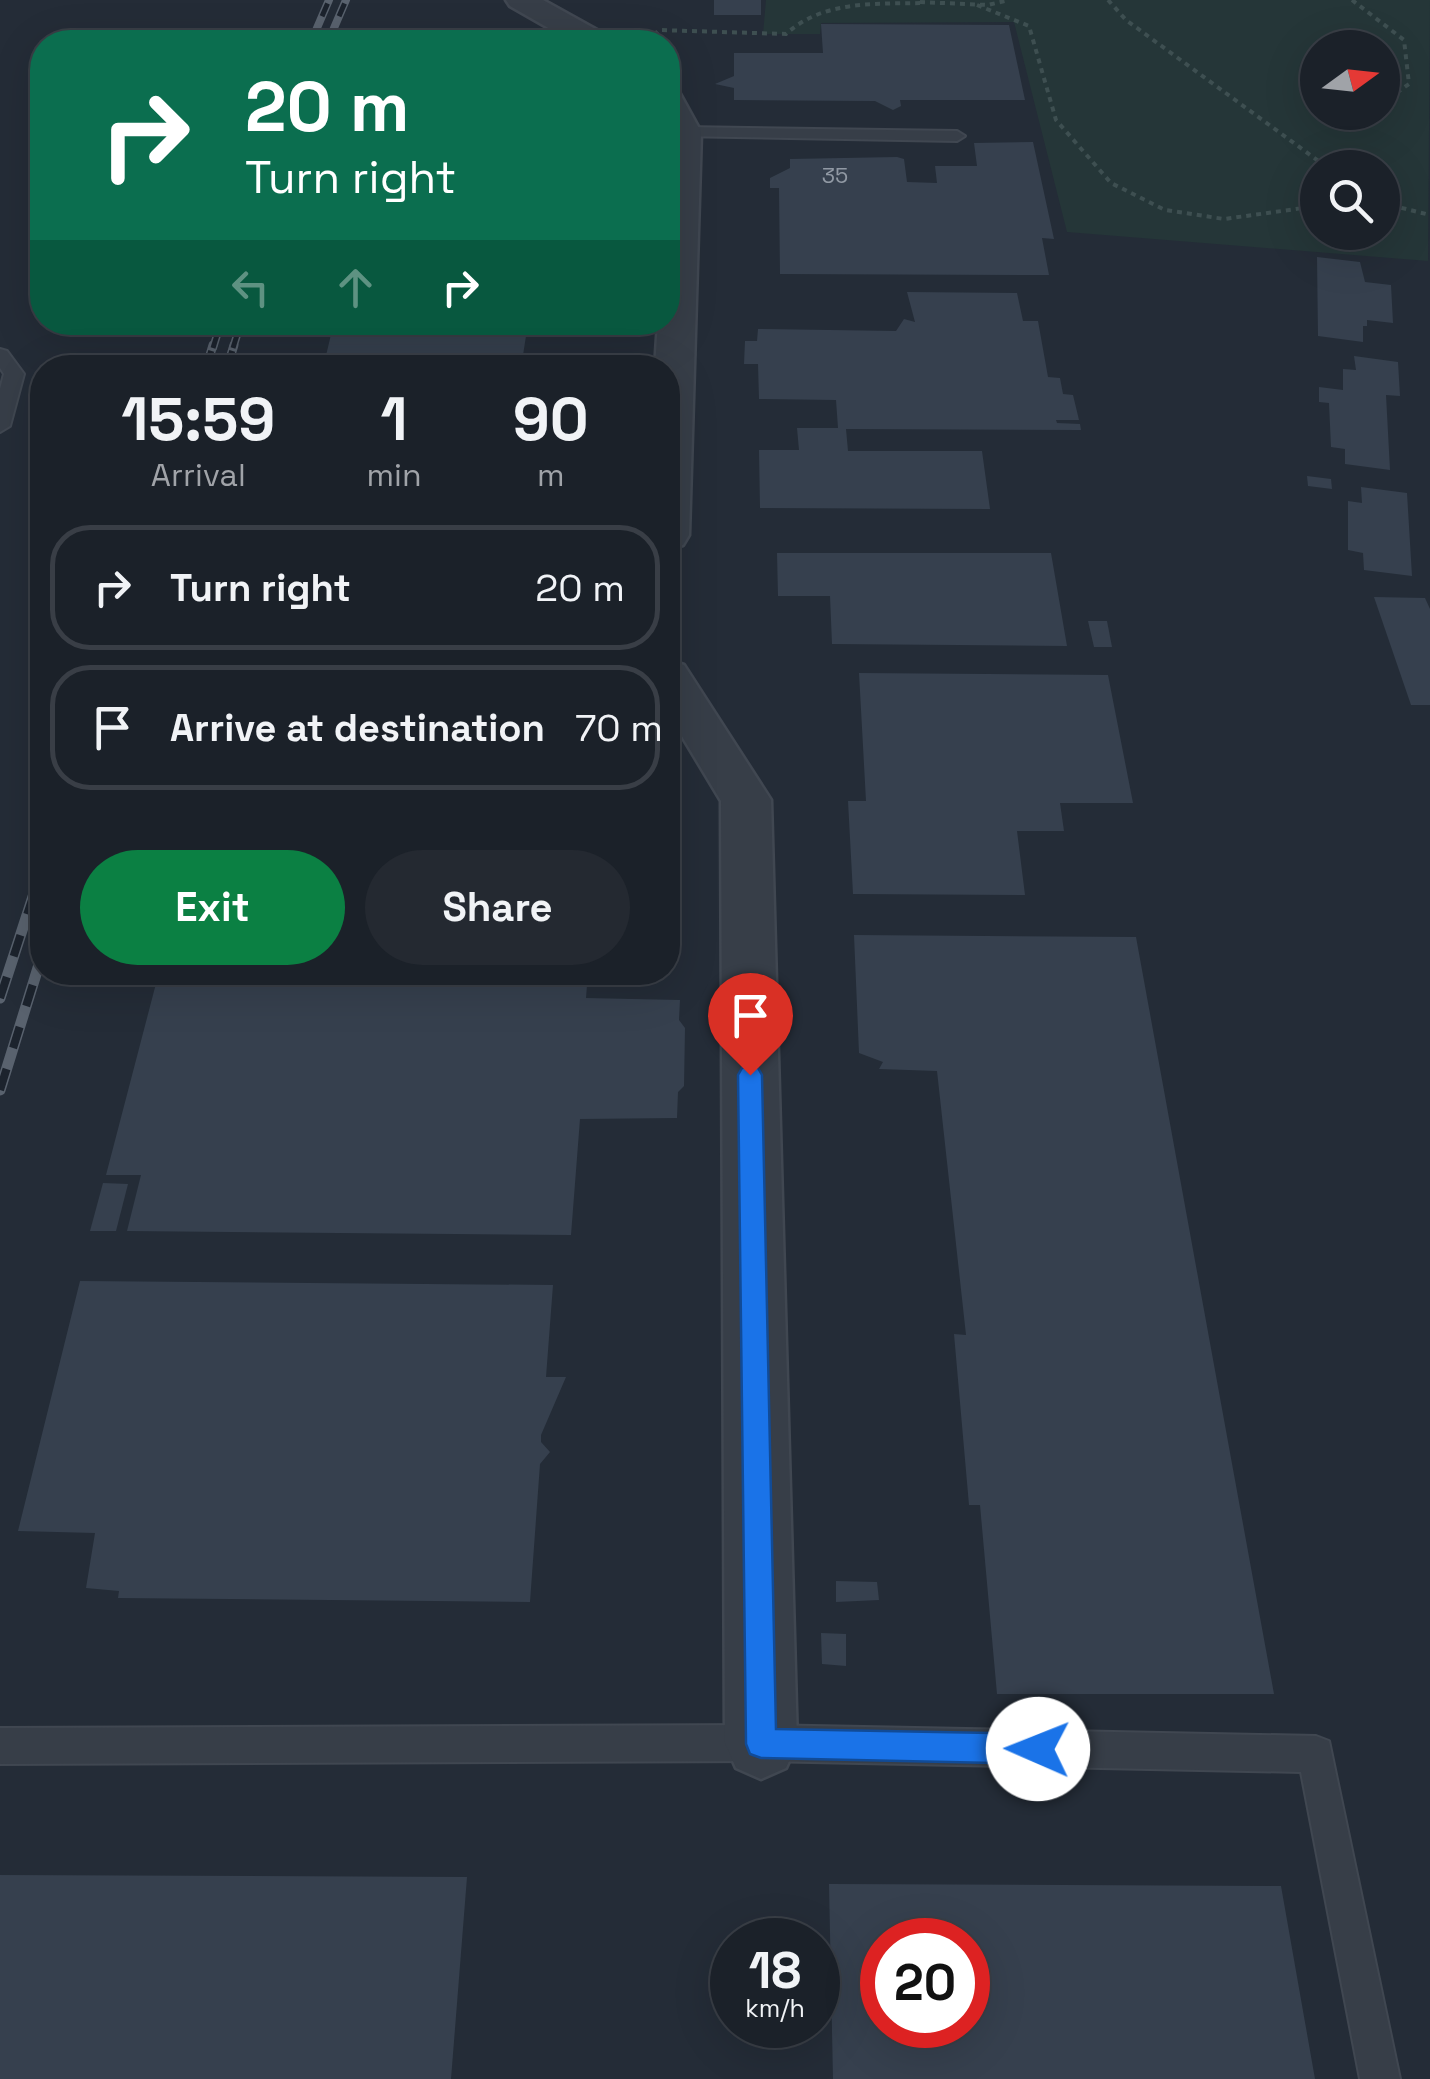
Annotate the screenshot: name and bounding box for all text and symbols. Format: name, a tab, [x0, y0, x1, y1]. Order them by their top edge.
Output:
north arrow	[1300, 30, 1400, 130]
map controls	[1300, 30, 1400, 250]
text: 20 m	[245, 62, 410, 151]
icon: right	[80, 70, 210, 200]
text: Turn right	[245, 149, 456, 206]
button: search	[1300, 150, 1400, 250]
house number: 35	[822, 161, 848, 189]
icon: left	[223, 260, 278, 315]
icon: ahead	[328, 260, 383, 315]
icon: right	[433, 260, 488, 315]
text: 15:59	[121, 381, 275, 458]
text: 1	[380, 381, 408, 458]
text: 90	[513, 381, 589, 458]
text: Arrival	[151, 455, 246, 495]
text: min	[367, 455, 422, 495]
text: m	[537, 455, 565, 495]
icon: right	[85, 560, 140, 615]
text: Turn right	[170, 564, 351, 612]
text: 20 m	[535, 564, 625, 612]
icon: arrive	[85, 700, 140, 755]
text: Arrive at destination	[170, 704, 545, 752]
text: 70 m	[575, 704, 663, 752]
button: Exit	[80, 850, 345, 965]
button: Share	[365, 850, 630, 965]
pin	[708, 973, 793, 1076]
icon: arrive	[723, 988, 778, 1043]
position arrow	[986, 1697, 1090, 1801]
speed limit sign: 20	[860, 1918, 990, 2048]
text: 18	[749, 1939, 801, 2003]
text: km/h	[745, 1992, 805, 2024]

